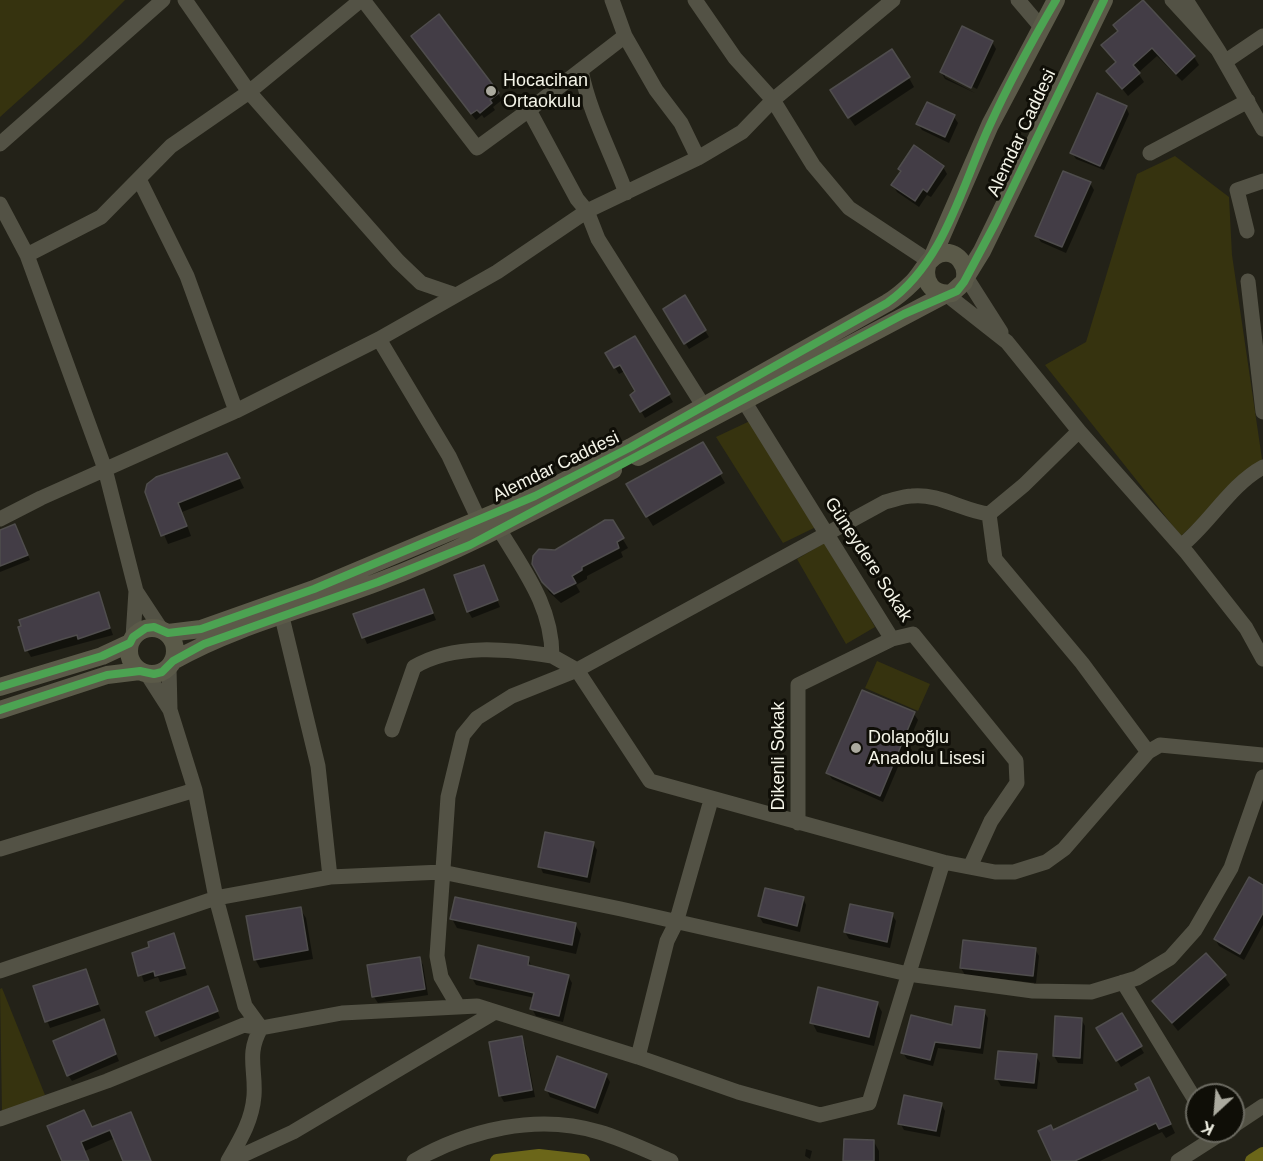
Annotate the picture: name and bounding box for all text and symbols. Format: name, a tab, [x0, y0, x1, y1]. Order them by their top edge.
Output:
street label: Alemdar Caddesi	[983, 66, 1061, 200]
place label: Hocacihan Ortaokulu	[503, 70, 588, 112]
marker: Hocacihan Ortaokulu	[484, 84, 498, 98]
street label: Alemdar Caddesi	[489, 427, 623, 507]
street label: Güneydere Sokak	[820, 494, 916, 626]
street label: Dikenli Sokak	[768, 701, 790, 811]
place label: Dolapoğlu Anadolu Lisesi	[868, 727, 985, 770]
marker: Dolapoğlu Anadolu Lisesi	[849, 741, 863, 755]
north arrow	[1185, 1083, 1245, 1143]
text: K	[1199, 1118, 1217, 1138]

